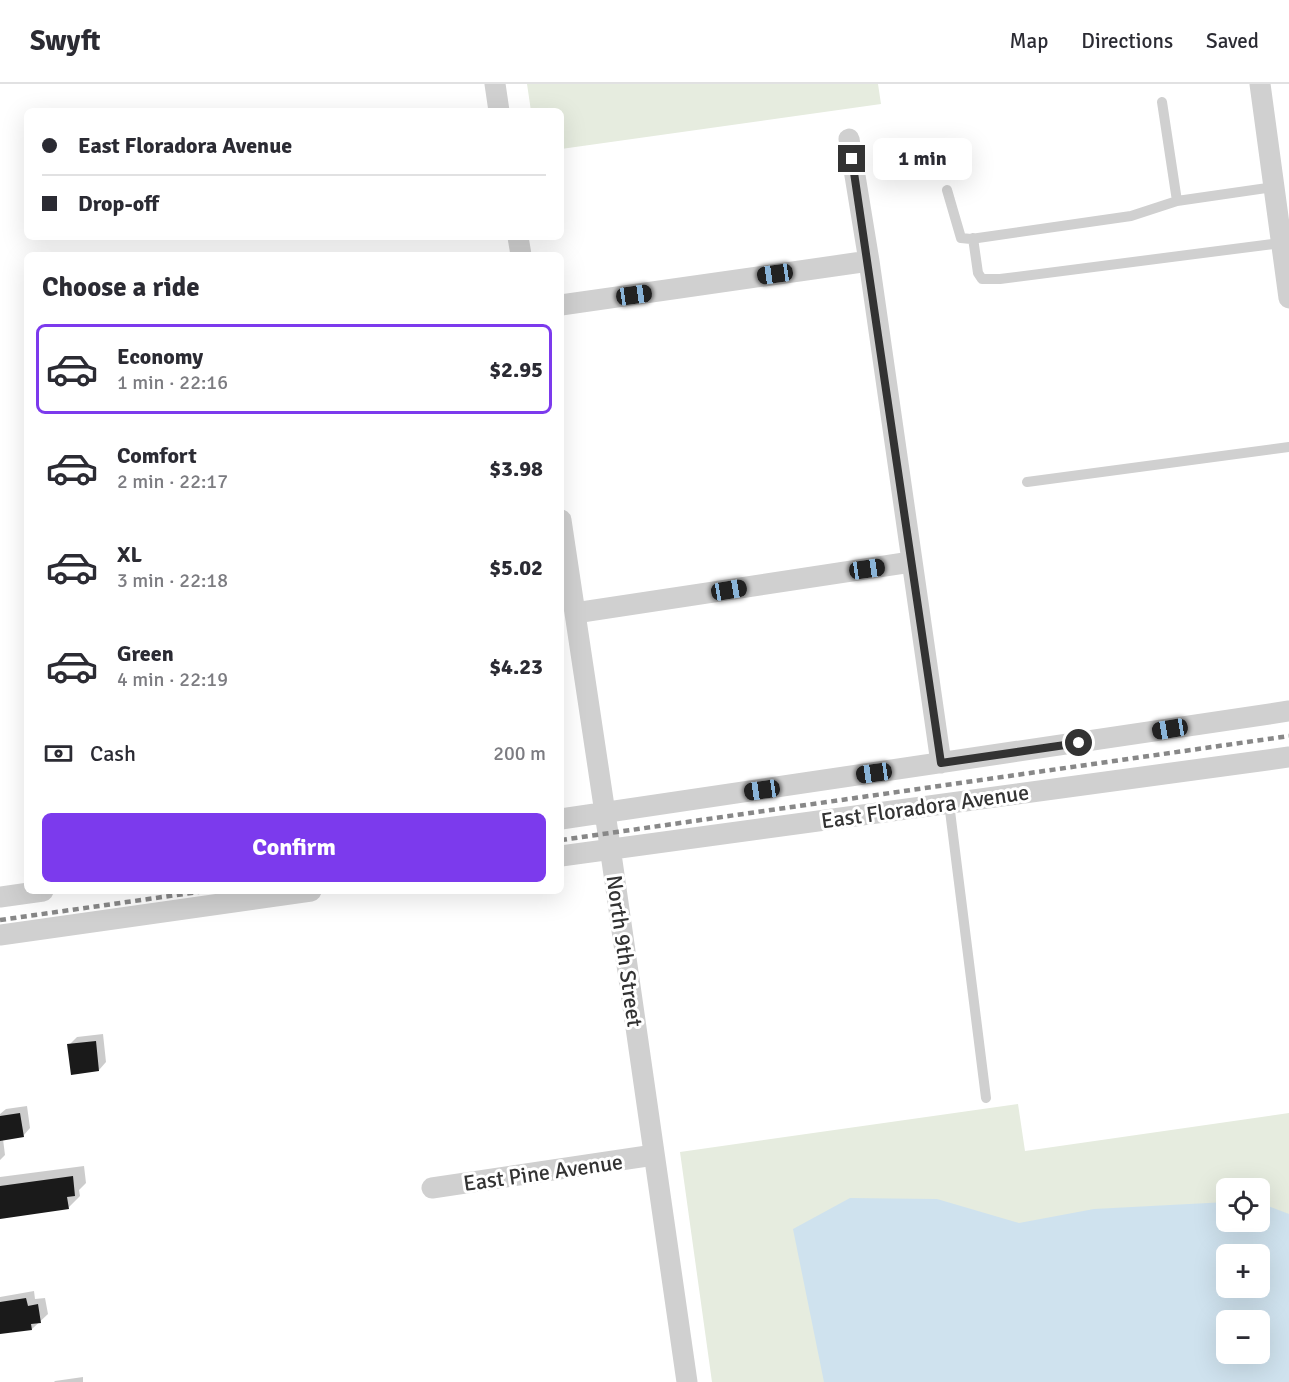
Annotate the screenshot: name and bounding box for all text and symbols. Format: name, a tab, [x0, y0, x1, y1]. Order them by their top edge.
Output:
text: Swyft	[30, 24, 100, 58]
text: Map	[1010, 28, 1048, 54]
text: Directions	[1081, 28, 1173, 54]
text: Saved	[1206, 28, 1259, 54]
text: East Floradora Avenue	[78, 132, 292, 159]
callout: 1 min	[873, 138, 972, 180]
route end	[838, 145, 865, 172]
text: 1 min	[898, 146, 947, 171]
text: Drop-off	[78, 190, 159, 217]
car	[756, 263, 794, 285]
text: Choose a ride	[42, 271, 200, 304]
car	[615, 284, 653, 306]
icon: car	[45, 342, 99, 396]
text: Economy	[117, 343, 203, 370]
text: $2.95	[489, 356, 543, 383]
text: 1 min · 22:16	[117, 370, 228, 395]
icon: car	[45, 441, 99, 495]
text: Comfort	[117, 442, 197, 469]
text: $3.98	[489, 455, 543, 482]
text: 2 min · 22:17	[117, 469, 228, 494]
icon: car	[45, 540, 99, 594]
text: XL	[117, 541, 142, 568]
text: $5.02	[489, 554, 543, 581]
car	[848, 558, 886, 580]
text: 3 min · 22:18	[117, 568, 228, 593]
car	[710, 578, 748, 602]
icon: car	[45, 639, 99, 693]
text: Green	[117, 640, 174, 667]
text: $4.23	[489, 653, 543, 680]
text: 4 min · 22:19	[117, 667, 228, 692]
car	[1151, 717, 1189, 741]
route start	[1065, 729, 1092, 756]
icon: cash	[42, 737, 75, 770]
text: Cash	[90, 740, 136, 767]
text: 200 m	[493, 741, 546, 766]
car	[855, 762, 893, 784]
car	[743, 779, 781, 801]
street label: East Floradora Avenue	[819, 779, 1031, 834]
button: Confirm	[42, 813, 546, 882]
street label: North 9th Street	[600, 873, 649, 1029]
street label: East Pine Avenue	[462, 1148, 625, 1197]
map controls	[1216, 1178, 1270, 1364]
button: locate	[1216, 1178, 1270, 1232]
button: +	[1216, 1244, 1270, 1298]
button: −	[1216, 1310, 1270, 1364]

